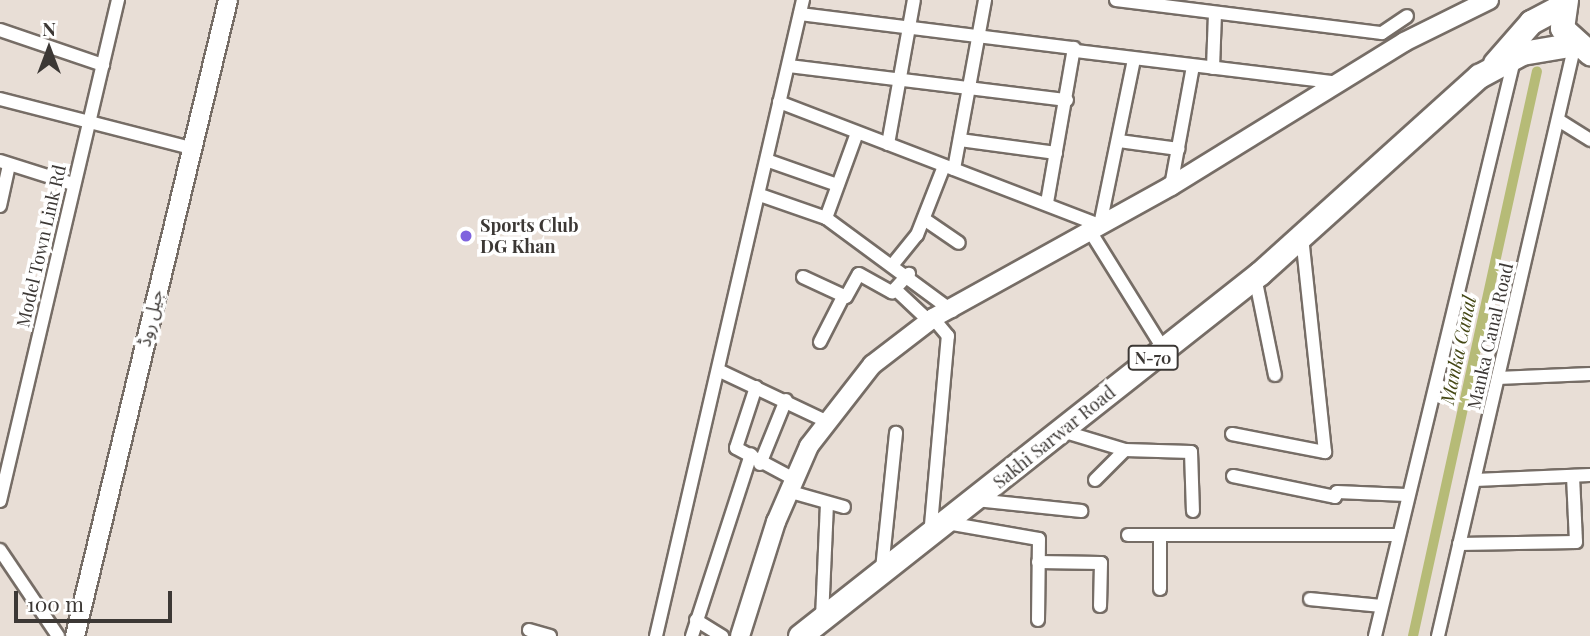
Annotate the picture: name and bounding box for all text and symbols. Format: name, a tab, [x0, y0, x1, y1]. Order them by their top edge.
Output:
north arrow	[14, 14, 84, 84]
text: N	[42, 15, 56, 41]
street label: Model Town Link Rd	[12, 162, 70, 330]
place label: Sports Club DG Khan	[480, 215, 578, 258]
marker: Sports Club DG Khan	[458, 228, 474, 244]
street label: Manka Canal Road	[1463, 260, 1517, 412]
street label: جیل روڈ	[133, 287, 167, 349]
water label: Manka Canal	[1435, 294, 1481, 406]
road number: N-70	[1127, 346, 1179, 370]
street label: Sakhi Sarwar Road	[988, 381, 1120, 493]
scale bar	[18, 576, 175, 620]
text: 100 m	[27, 589, 84, 617]

